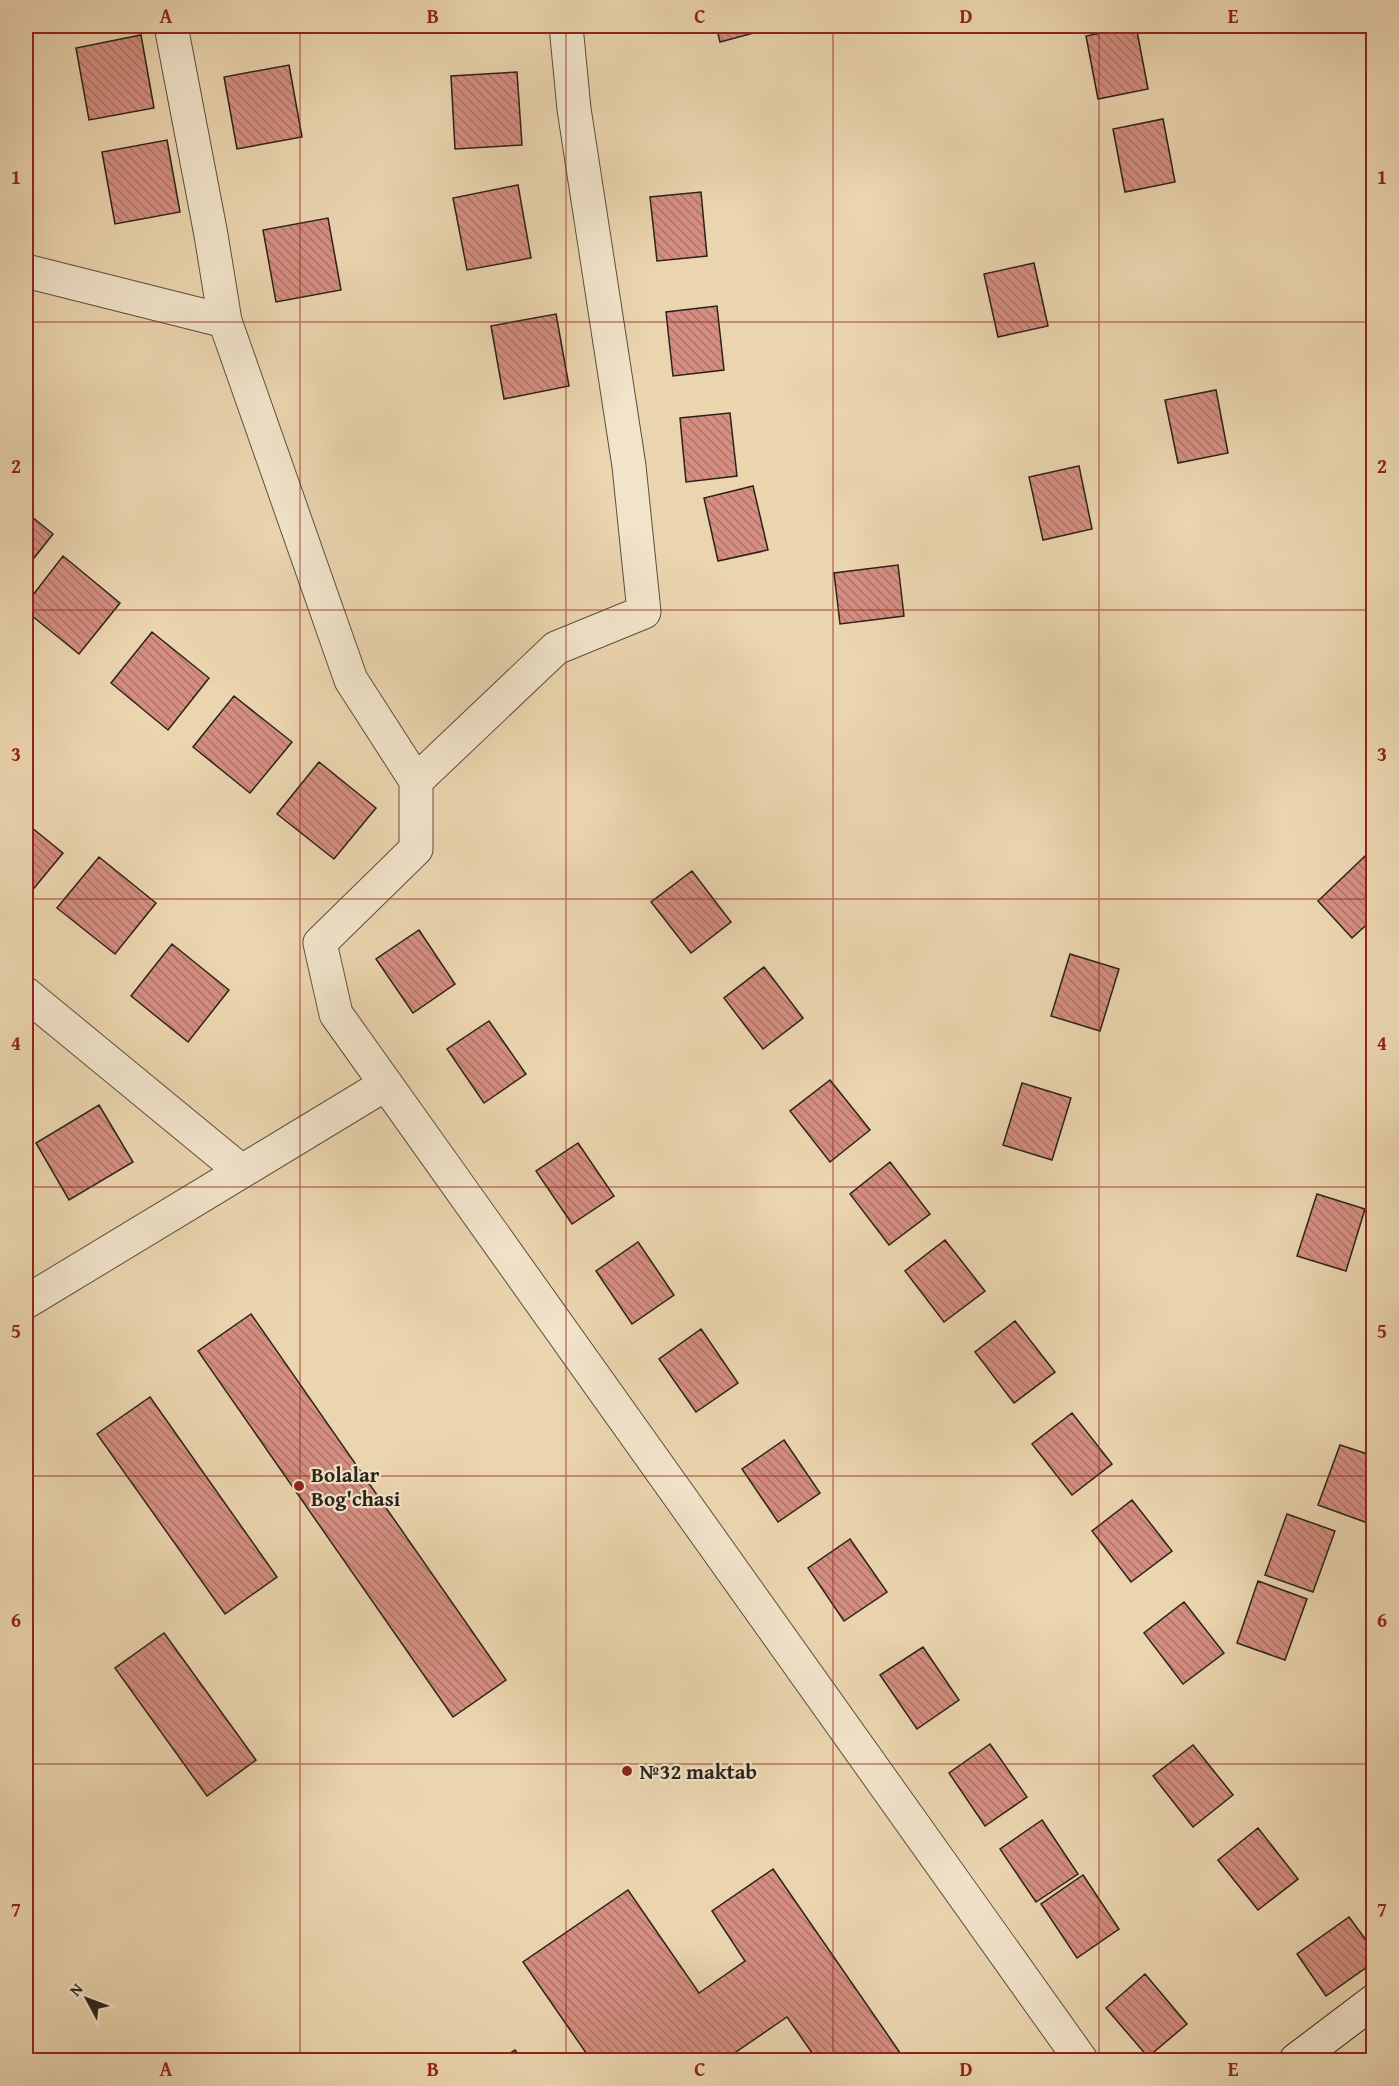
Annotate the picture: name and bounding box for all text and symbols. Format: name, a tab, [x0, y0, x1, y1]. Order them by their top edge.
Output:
text: A	[160, 1, 173, 30]
text: B	[427, 1, 439, 30]
text: C	[694, 1, 706, 30]
text: D	[959, 1, 973, 30]
text: E	[1228, 1, 1239, 30]
text: 1	[11, 162, 21, 191]
text: 1	[1377, 162, 1387, 191]
text: 2	[11, 451, 21, 480]
text: 2	[1377, 451, 1387, 480]
text: 3	[11, 739, 21, 768]
text: 3	[1377, 739, 1387, 768]
text: 4	[11, 1028, 21, 1057]
text: 4	[1377, 1028, 1387, 1057]
text: 5	[11, 1316, 21, 1345]
text: 5	[1377, 1316, 1387, 1345]
place label: Bolalar Bog'chasi	[311, 1459, 401, 1514]
marker: Bolalar Bog'chasi	[292, 1479, 306, 1493]
text: 6	[11, 1605, 21, 1634]
text: 6	[1377, 1605, 1387, 1634]
place label: №32 maktab	[639, 1756, 757, 1787]
marker: №32 maktab	[620, 1764, 634, 1778]
text: 7	[11, 1894, 21, 1923]
text: 7	[1377, 1894, 1387, 1923]
north arrow	[57, 1969, 117, 2029]
text: N	[63, 1977, 88, 2001]
text: A	[160, 2054, 173, 2083]
text: B	[427, 2054, 439, 2083]
text: C	[694, 2054, 706, 2083]
text: D	[959, 2054, 973, 2083]
text: E	[1228, 2054, 1239, 2083]

